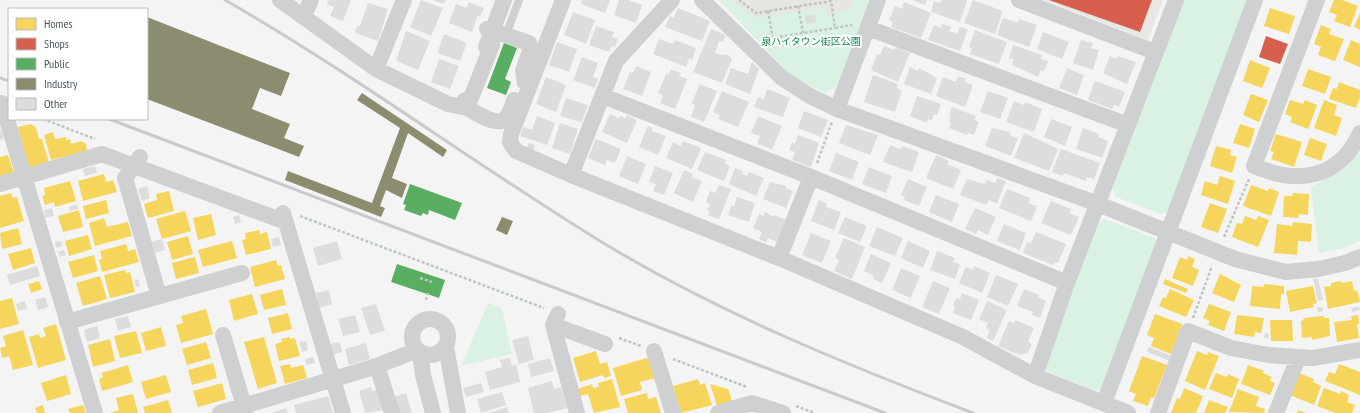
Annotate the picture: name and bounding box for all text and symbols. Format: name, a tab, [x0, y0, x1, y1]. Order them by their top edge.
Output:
legend	[8, 8, 148, 120]
text: Homes	[44, 16, 72, 31]
park label: 泉ハイタウン街区公園	[761, 35, 861, 48]
text: Shops	[44, 36, 69, 51]
text: Public	[44, 56, 70, 71]
text: Industry	[44, 76, 78, 91]
text: Other	[44, 96, 68, 111]

